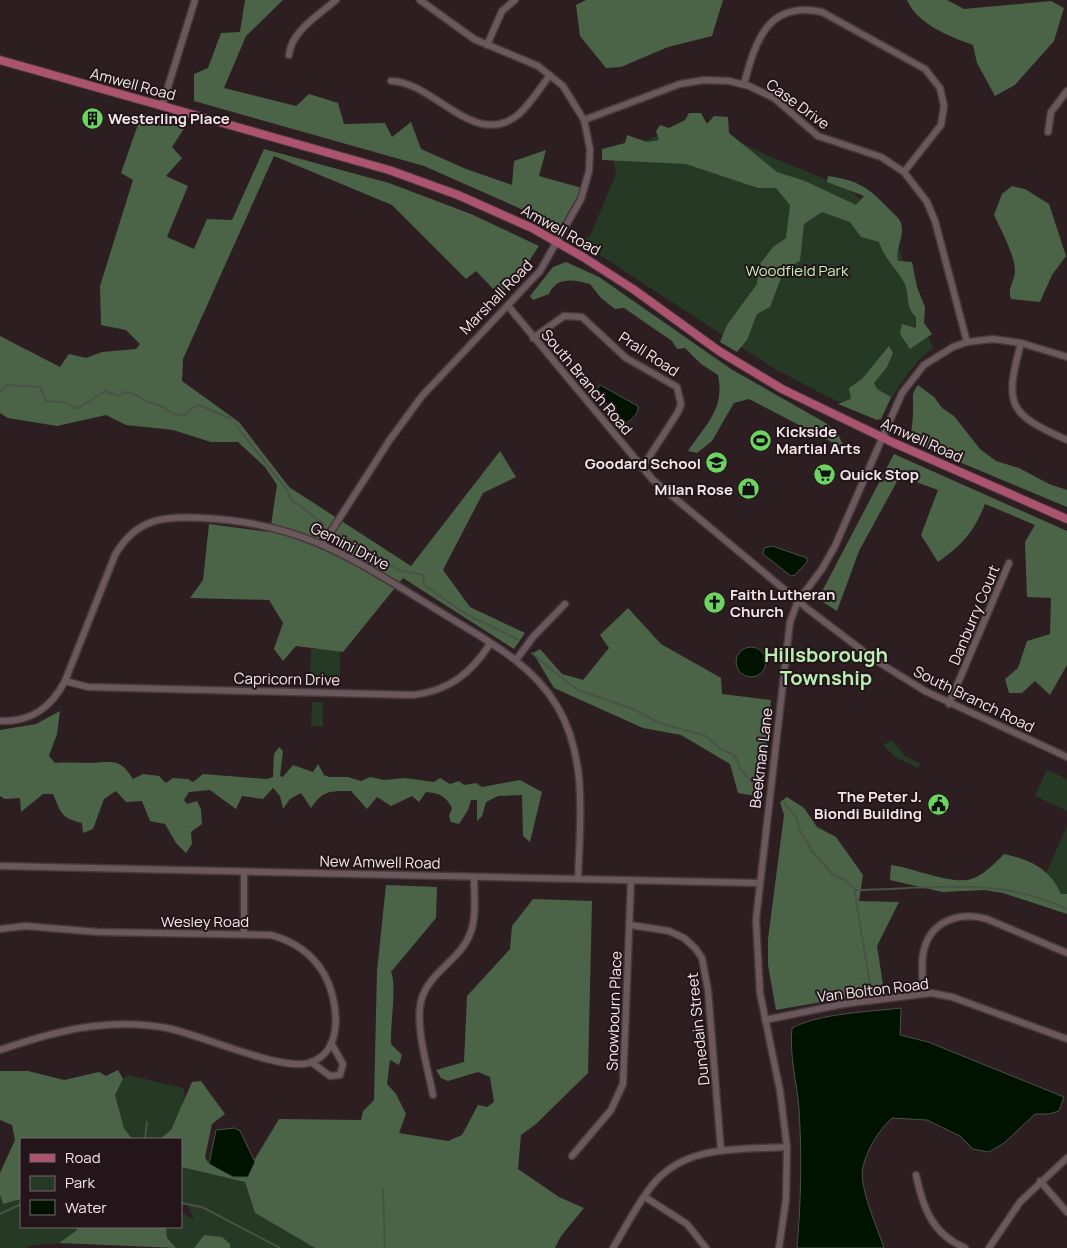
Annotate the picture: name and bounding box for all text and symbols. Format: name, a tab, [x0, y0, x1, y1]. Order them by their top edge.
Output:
street label: Amwell Road	[88, 63, 178, 105]
street label: Case Drive	[762, 74, 834, 134]
building icon: Westerling Place	[80, 106, 104, 130]
place label: Westerling Place	[108, 108, 230, 129]
street label: Amwell Road	[518, 200, 604, 260]
street label: Marshall Road	[455, 255, 537, 339]
park label: Woodfield Park	[746, 260, 849, 281]
street label: South Branch Road	[536, 325, 638, 439]
street label: Prall Road	[615, 327, 683, 381]
street label: Amwell Road	[878, 413, 966, 467]
place label: Kickside Martial Arts	[776, 421, 861, 459]
sports icon: Kickside Martial Arts	[748, 428, 772, 452]
school or university icon: Goodard School	[705, 451, 729, 475]
place label: Goodard School	[585, 453, 701, 474]
supermarket icon: Quick Stop	[812, 462, 836, 486]
place label: Quick Stop	[840, 464, 919, 485]
shop icon: Milan Rose	[737, 477, 761, 501]
place label: Milan Rose	[655, 479, 733, 500]
street label: Gemini Drive	[307, 517, 393, 575]
street label: Danburry Court	[943, 562, 1005, 668]
place label: Faith Lutheran Church	[730, 584, 835, 622]
church icon: Faith Lutheran Church	[702, 591, 726, 615]
district label: Hillsborough Township	[764, 641, 888, 691]
street label: South Branch Road	[910, 661, 1038, 737]
street label: Capricorn Drive	[234, 668, 340, 690]
street label: Beekman Lane	[744, 706, 778, 809]
place label: The Peter J. Biondi Building	[814, 786, 922, 824]
public building icon: The Peter J. Biondi Building	[926, 793, 950, 817]
street label: New Amwell Road	[319, 850, 441, 874]
street label: Wesley Road	[161, 911, 249, 932]
street label: Snowbourn Place	[601, 950, 627, 1071]
street label: Dunedain Street	[682, 972, 714, 1086]
street label: Van Bolton Road	[816, 973, 930, 1007]
legend	[20, 1138, 182, 1228]
text: Road	[65, 1147, 101, 1168]
text: Park	[65, 1172, 95, 1193]
text: Water	[65, 1197, 107, 1218]

